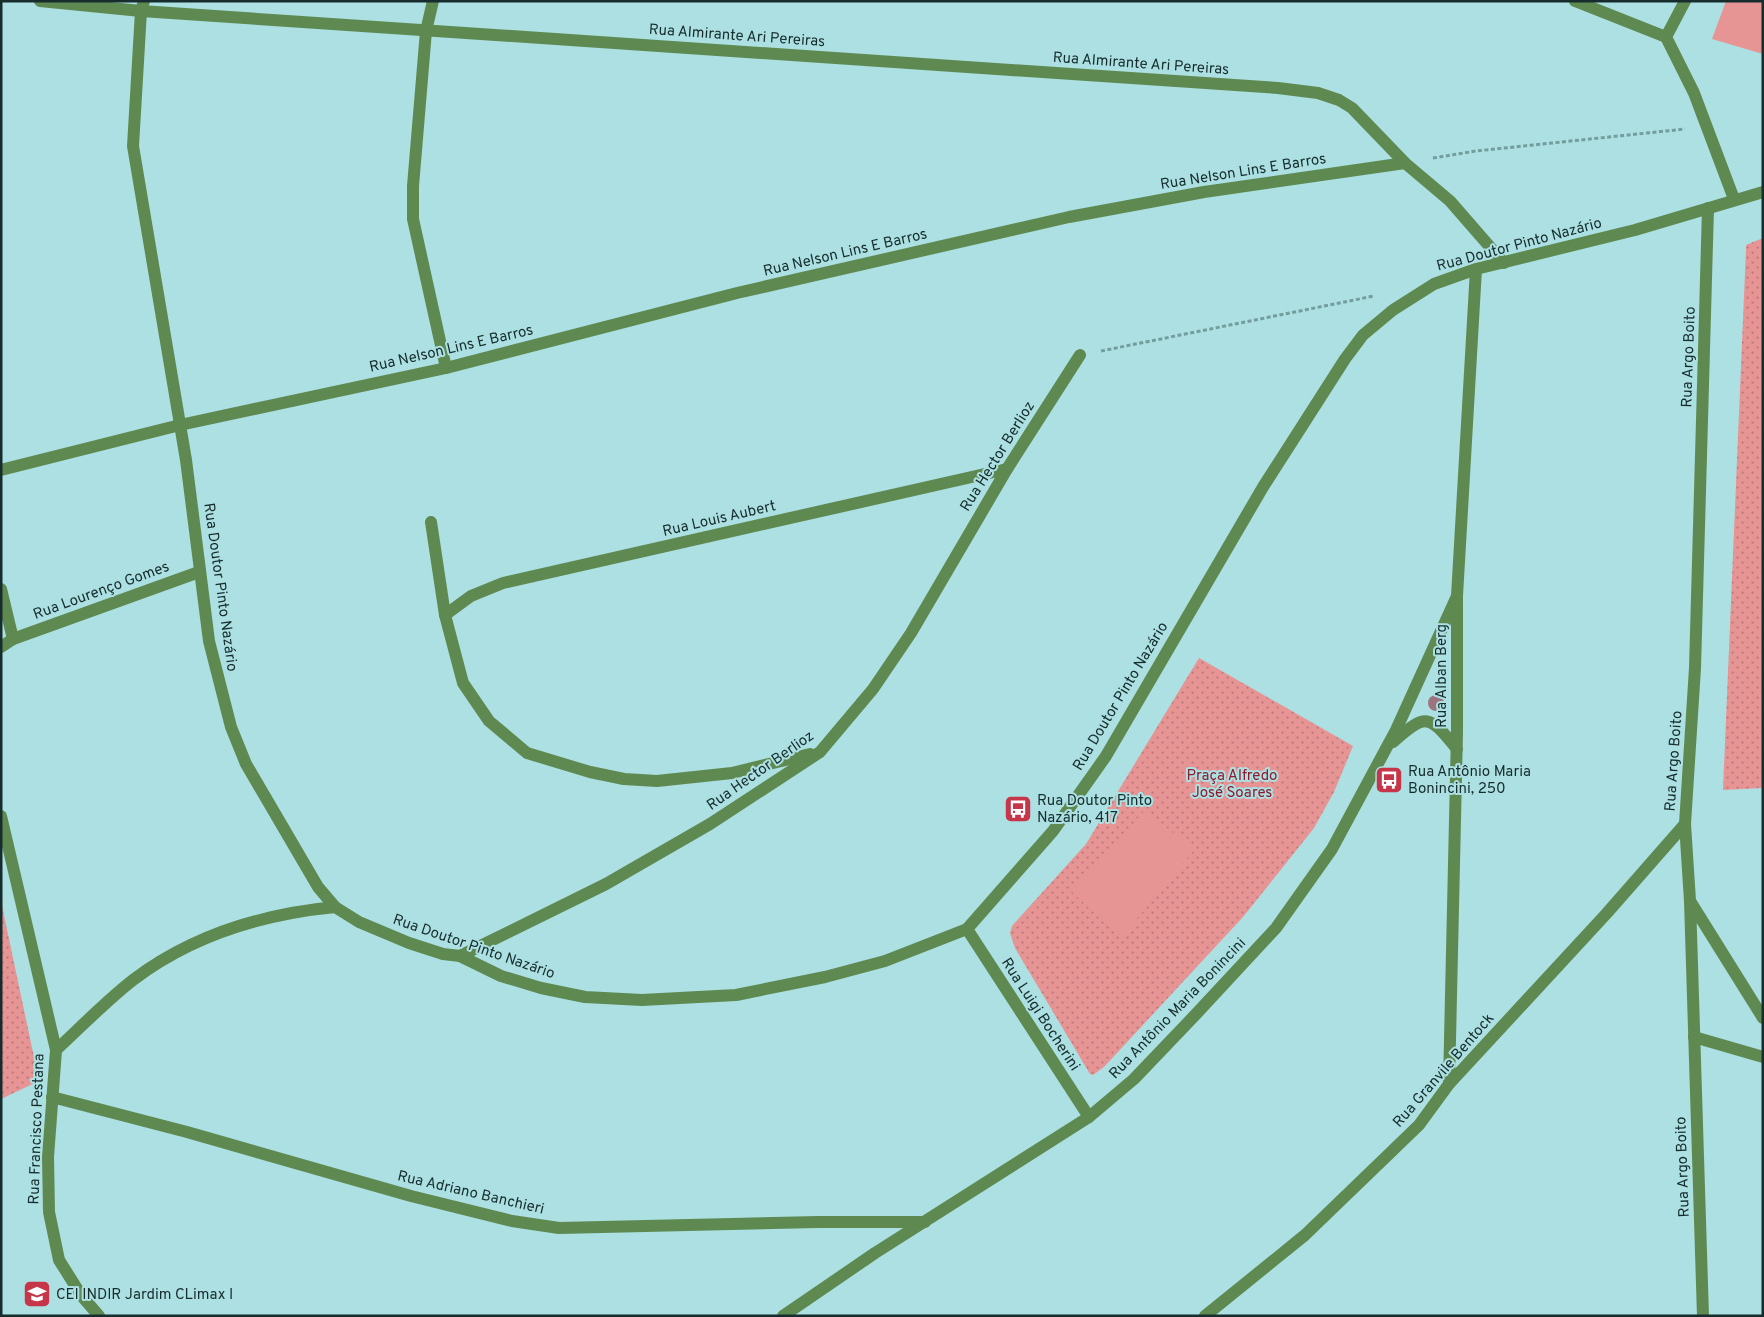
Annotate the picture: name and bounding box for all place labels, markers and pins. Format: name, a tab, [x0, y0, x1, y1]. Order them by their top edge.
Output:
place label: Rua Antônio Maria Bonincini, 250	[1408, 763, 1531, 799]
bus stop icon: Rua Antônio Maria Bonincini, 250	[1374, 765, 1404, 795]
place label: Rua Doutor Pinto Nazário, 417	[1037, 792, 1152, 828]
bus stop icon: Rua Doutor Pinto Nazário, 417	[1003, 794, 1033, 824]
school or university icon: CEI INDIR Jardim CLimax I	[22, 1279, 52, 1309]
place label: CEI INDIR Jardim CLimax I	[56, 1286, 233, 1305]

